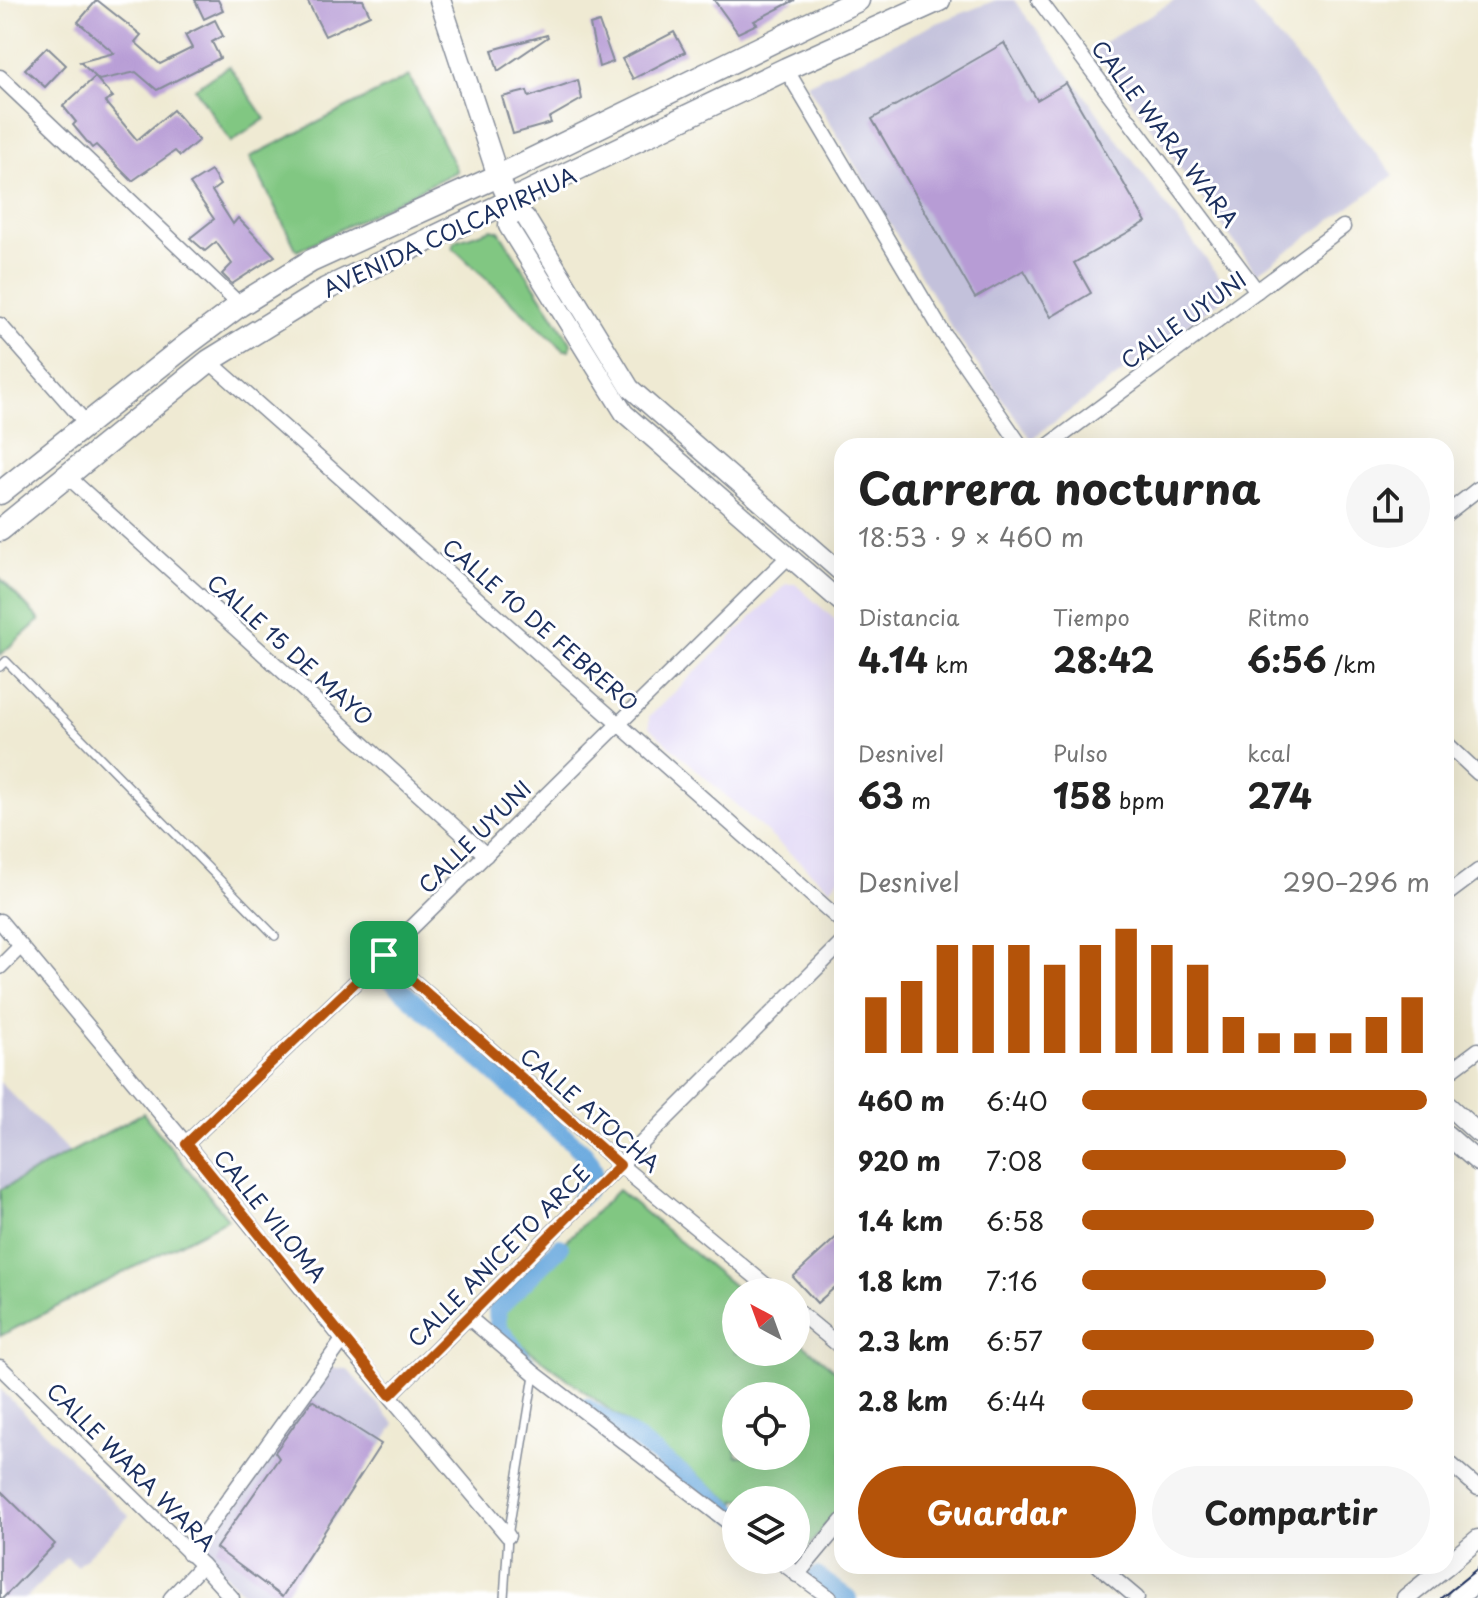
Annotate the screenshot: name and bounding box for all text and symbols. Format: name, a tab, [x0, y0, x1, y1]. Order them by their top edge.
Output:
street label: CALLE WARA WARA	[1085, 32, 1247, 234]
street label: AVENIDA COLCAPIRHUA	[317, 158, 581, 304]
street label: CALLE UYUNI	[1113, 262, 1253, 376]
text: Carrera nocturna	[858, 454, 1261, 520]
button: share	[1346, 464, 1430, 548]
text: 18:53 · 9 × 460 m	[858, 517, 1084, 556]
street label: CALLE 10 DE FEBRERO	[436, 530, 646, 718]
street label: CALLE 15 DE MAYO	[201, 565, 381, 733]
text: Distancia	[858, 600, 960, 633]
text: Tiempo	[1053, 600, 1130, 633]
text: Ritmo	[1247, 600, 1309, 633]
text: 4.14	[858, 633, 928, 685]
text: 28:42	[1053, 633, 1154, 685]
text: 6:56	[1247, 633, 1327, 685]
text: km	[928, 647, 968, 680]
text: /km	[1327, 647, 1376, 680]
text: Desnivel	[858, 736, 944, 769]
text: Pulso	[1053, 736, 1108, 769]
text: kcal	[1247, 736, 1291, 769]
text: 63	[858, 769, 904, 821]
text: 158	[1053, 769, 1112, 821]
text: 274	[1247, 769, 1312, 821]
street label: CALLE UYUNI	[410, 772, 538, 900]
text: m	[904, 783, 931, 816]
text: bpm	[1112, 783, 1165, 816]
text: Desnivel	[858, 862, 959, 901]
text: 290–296 m	[1283, 862, 1430, 901]
pin	[350, 921, 418, 989]
icon: arrive	[362, 933, 406, 977]
street label: CALLE ATOCHA	[514, 1039, 668, 1179]
text: 460 m	[858, 1081, 945, 1120]
text: 6:40	[986, 1081, 1048, 1120]
street label: CALLE VILOMA	[207, 1141, 335, 1289]
text: 920 m	[858, 1141, 941, 1180]
text: 7:08	[986, 1141, 1043, 1180]
street label: CALLE ANICETO ARCE	[399, 1156, 597, 1354]
text: 1.4 km	[858, 1201, 943, 1240]
text: 6:58	[986, 1201, 1045, 1240]
text: 1.8 km	[858, 1261, 943, 1300]
text: 7:16	[986, 1261, 1038, 1300]
north arrow	[722, 1278, 810, 1366]
map controls	[722, 1278, 810, 1574]
text: 2.3 km	[858, 1321, 950, 1360]
text: 6:57	[986, 1321, 1043, 1360]
street label: CALLE WARA WARA	[40, 1374, 224, 1558]
text: 2.8 km	[858, 1381, 948, 1420]
text: 6:44	[986, 1381, 1046, 1420]
button: locate	[722, 1382, 810, 1470]
button: Guardar	[858, 1466, 1136, 1558]
button: Compartir	[1152, 1466, 1430, 1558]
button: layers	[722, 1486, 810, 1574]

